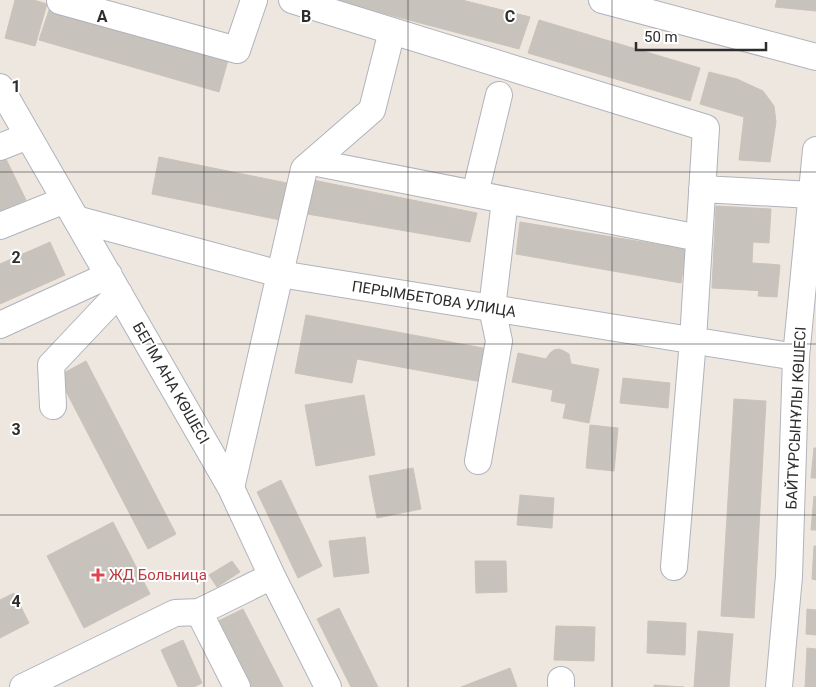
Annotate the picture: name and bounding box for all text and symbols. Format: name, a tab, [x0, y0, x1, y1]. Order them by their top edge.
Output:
text: A	[97, 7, 108, 26]
text: B	[301, 7, 311, 26]
text: C	[505, 7, 515, 26]
scale bar	[636, 20, 766, 52]
text: 50 m	[644, 28, 678, 46]
text: 1	[11, 77, 21, 96]
text: 2	[11, 248, 21, 267]
street label: ПЕРЫМБЕТОВА УЛИЦА	[351, 277, 518, 321]
street label: БЕГІМ АНА КӨШЕСІ	[129, 319, 213, 447]
street label: БАЙТҰРСЫНҰЛЫ КӨШЕСІ	[782, 326, 810, 510]
text: 3	[11, 420, 21, 439]
place label: ЖД Больница	[109, 566, 207, 584]
marker: ЖД Больница	[91, 568, 105, 582]
text: 4	[11, 592, 21, 611]

